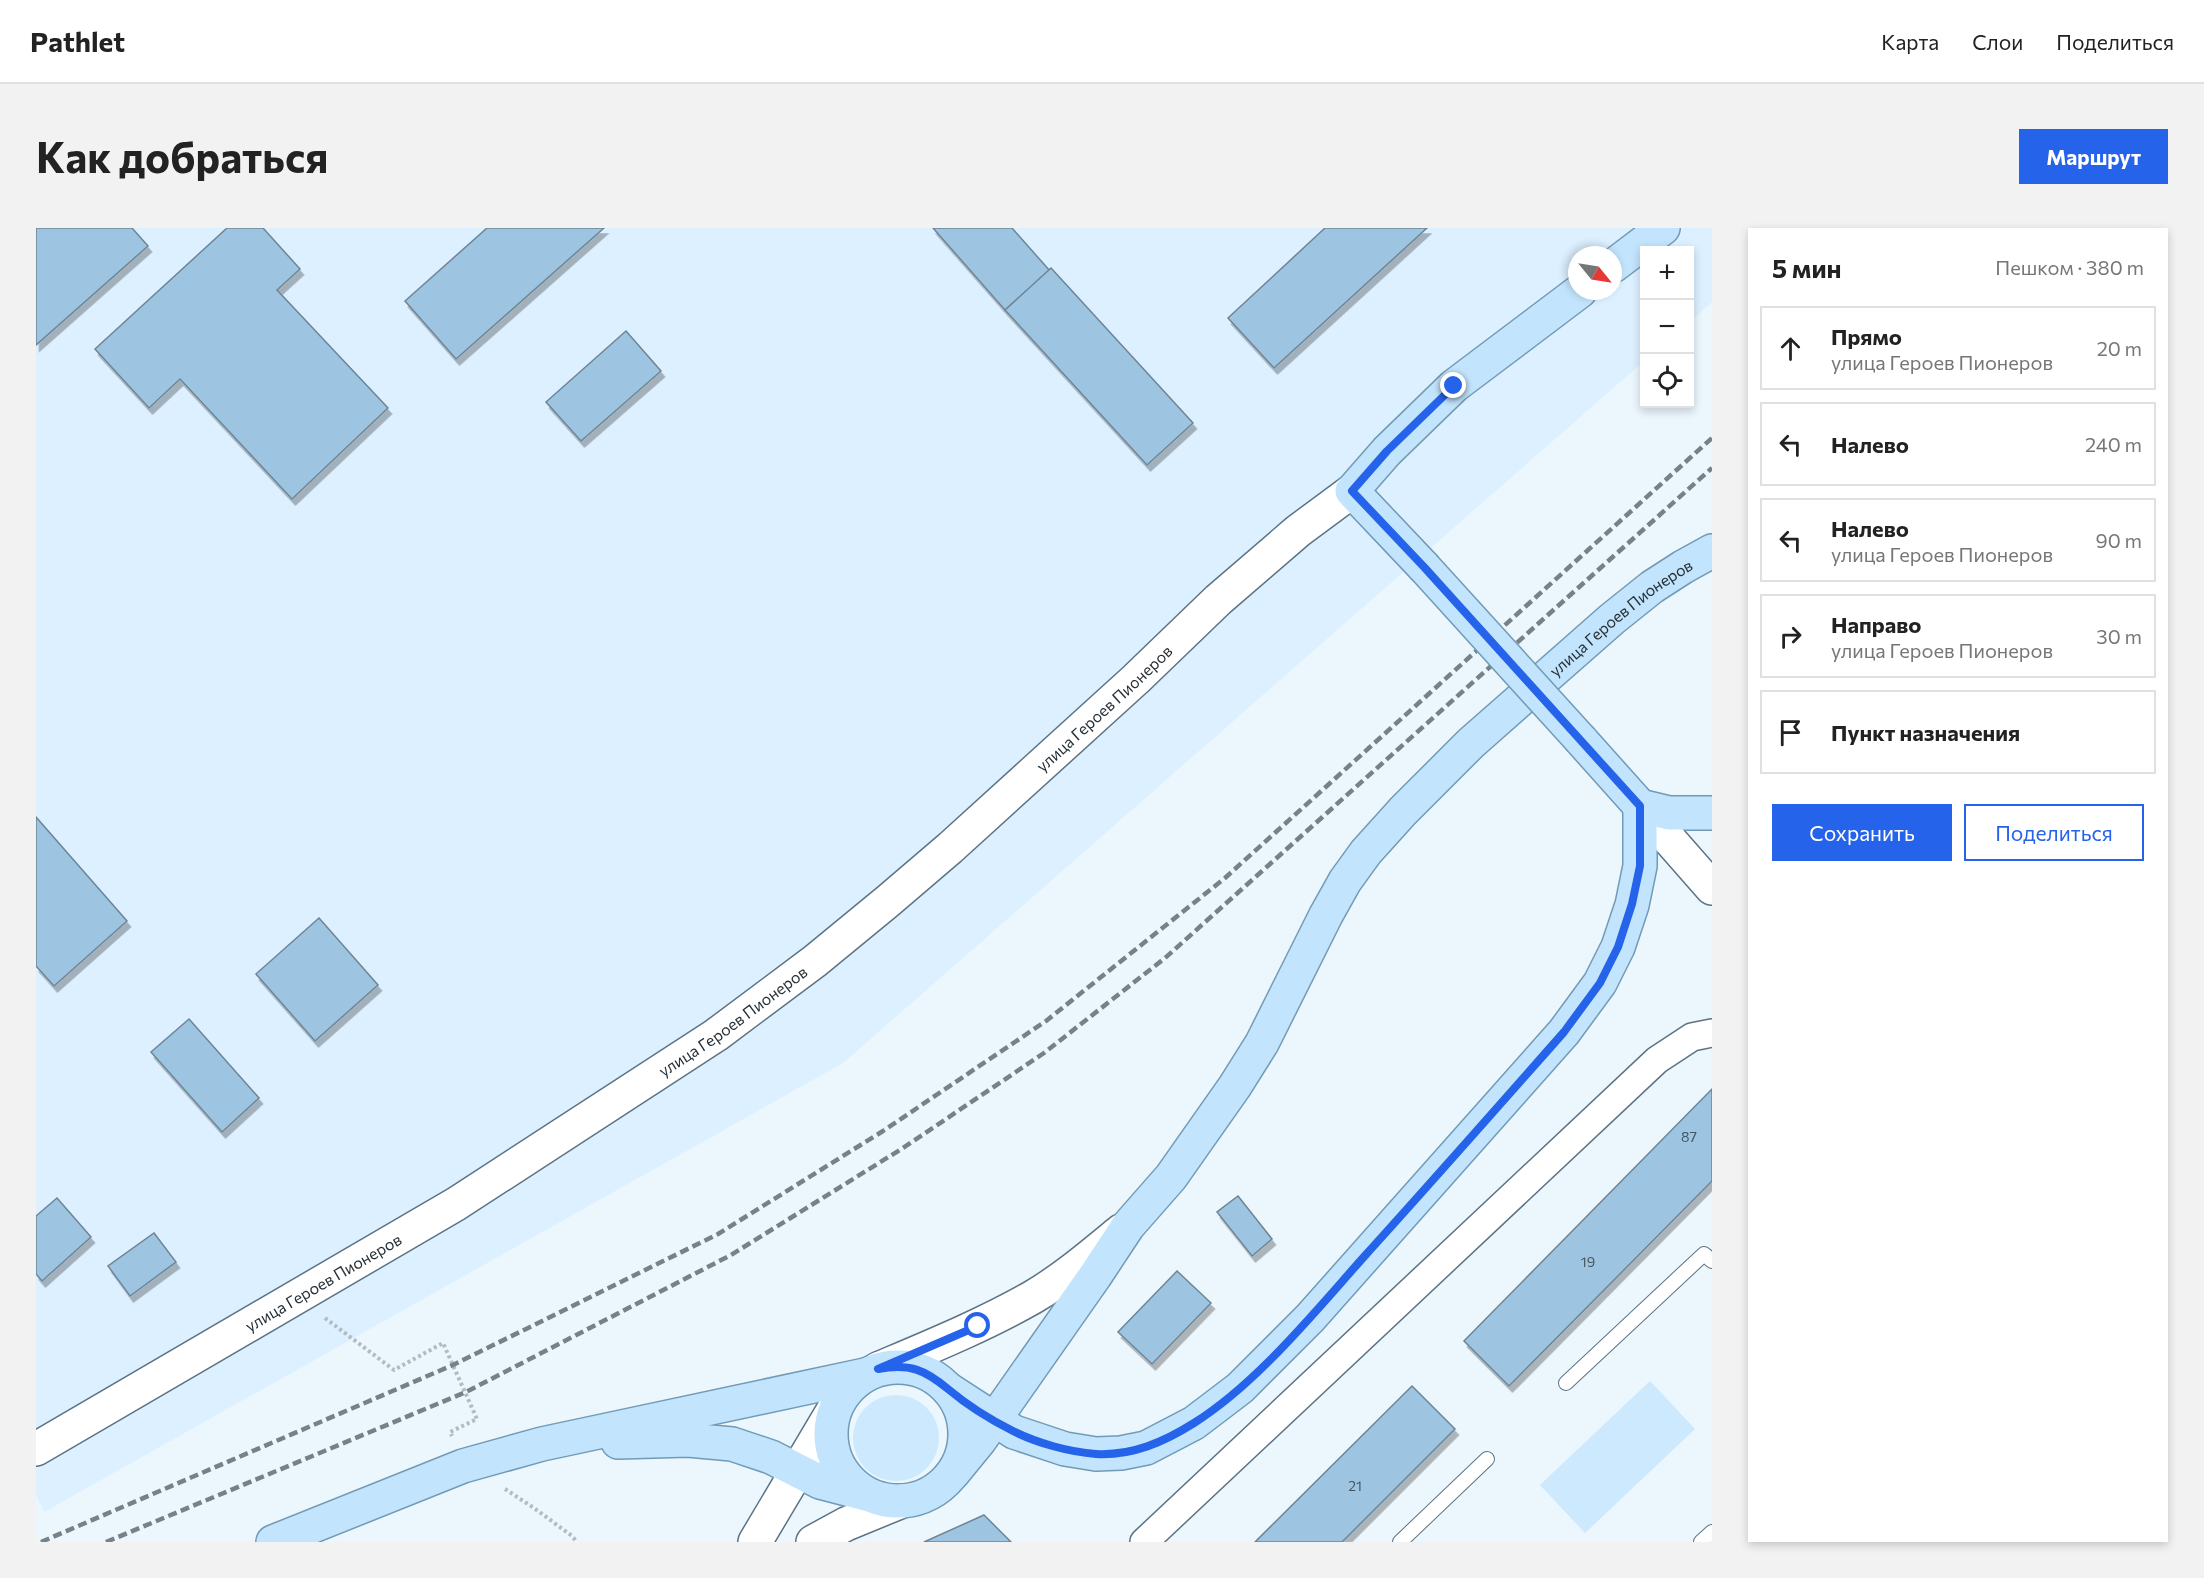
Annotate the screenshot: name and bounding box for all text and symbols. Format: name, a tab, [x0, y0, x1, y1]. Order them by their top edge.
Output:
text: Pathlet	[30, 24, 125, 58]
text: Карта	[1881, 29, 1939, 54]
text: Слои	[1972, 29, 2023, 54]
text: Поделиться	[2056, 29, 2174, 54]
button: Маршрут	[2019, 129, 2168, 184]
text: Как добраться	[36, 130, 328, 182]
north arrow	[1568, 246, 1622, 300]
map controls	[1640, 246, 1694, 408]
button: +	[1640, 246, 1694, 300]
text: 5 мин	[1772, 252, 1842, 283]
text: Пешком · 380 m	[1995, 255, 2144, 279]
button: −	[1640, 300, 1694, 354]
text: Прямо	[1831, 323, 1902, 350]
icon: ahead	[1774, 332, 1807, 365]
text: 20 m	[2097, 336, 2142, 360]
text: улица Героев Пионеров	[1831, 350, 2053, 374]
button: locate	[1640, 354, 1694, 408]
route end	[1440, 372, 1466, 398]
icon: left	[1774, 428, 1807, 461]
text: Налево	[1831, 431, 1909, 458]
text: 240 m	[2085, 432, 2142, 456]
text: Налево	[1831, 515, 1909, 542]
icon: left	[1774, 524, 1807, 557]
text: 90 m	[2096, 528, 2142, 552]
text: улица Героев Пионеров	[1831, 542, 2053, 566]
street label: улица Героев Пионеров	[1545, 554, 1695, 680]
text: Направо	[1831, 611, 1921, 638]
icon: right	[1774, 620, 1807, 653]
text: 30 m	[2096, 624, 2142, 648]
text: улица Героев Пионеров	[1831, 638, 2053, 662]
street label: улица Героев Пионеров	[1032, 641, 1175, 775]
icon: arrive	[1774, 716, 1807, 749]
text: Пункт назначения	[1831, 719, 2020, 746]
button: Сохранить	[1772, 804, 1952, 861]
button: Поделиться	[1964, 804, 2144, 861]
street label: улица Героев Пионеров	[654, 961, 810, 1080]
house number: 87	[1681, 1128, 1697, 1145]
street label: улица Героев Пионеров	[241, 1229, 404, 1335]
house number: 19	[1581, 1253, 1595, 1270]
route start	[964, 1312, 990, 1338]
house number: 21	[1348, 1477, 1362, 1494]

